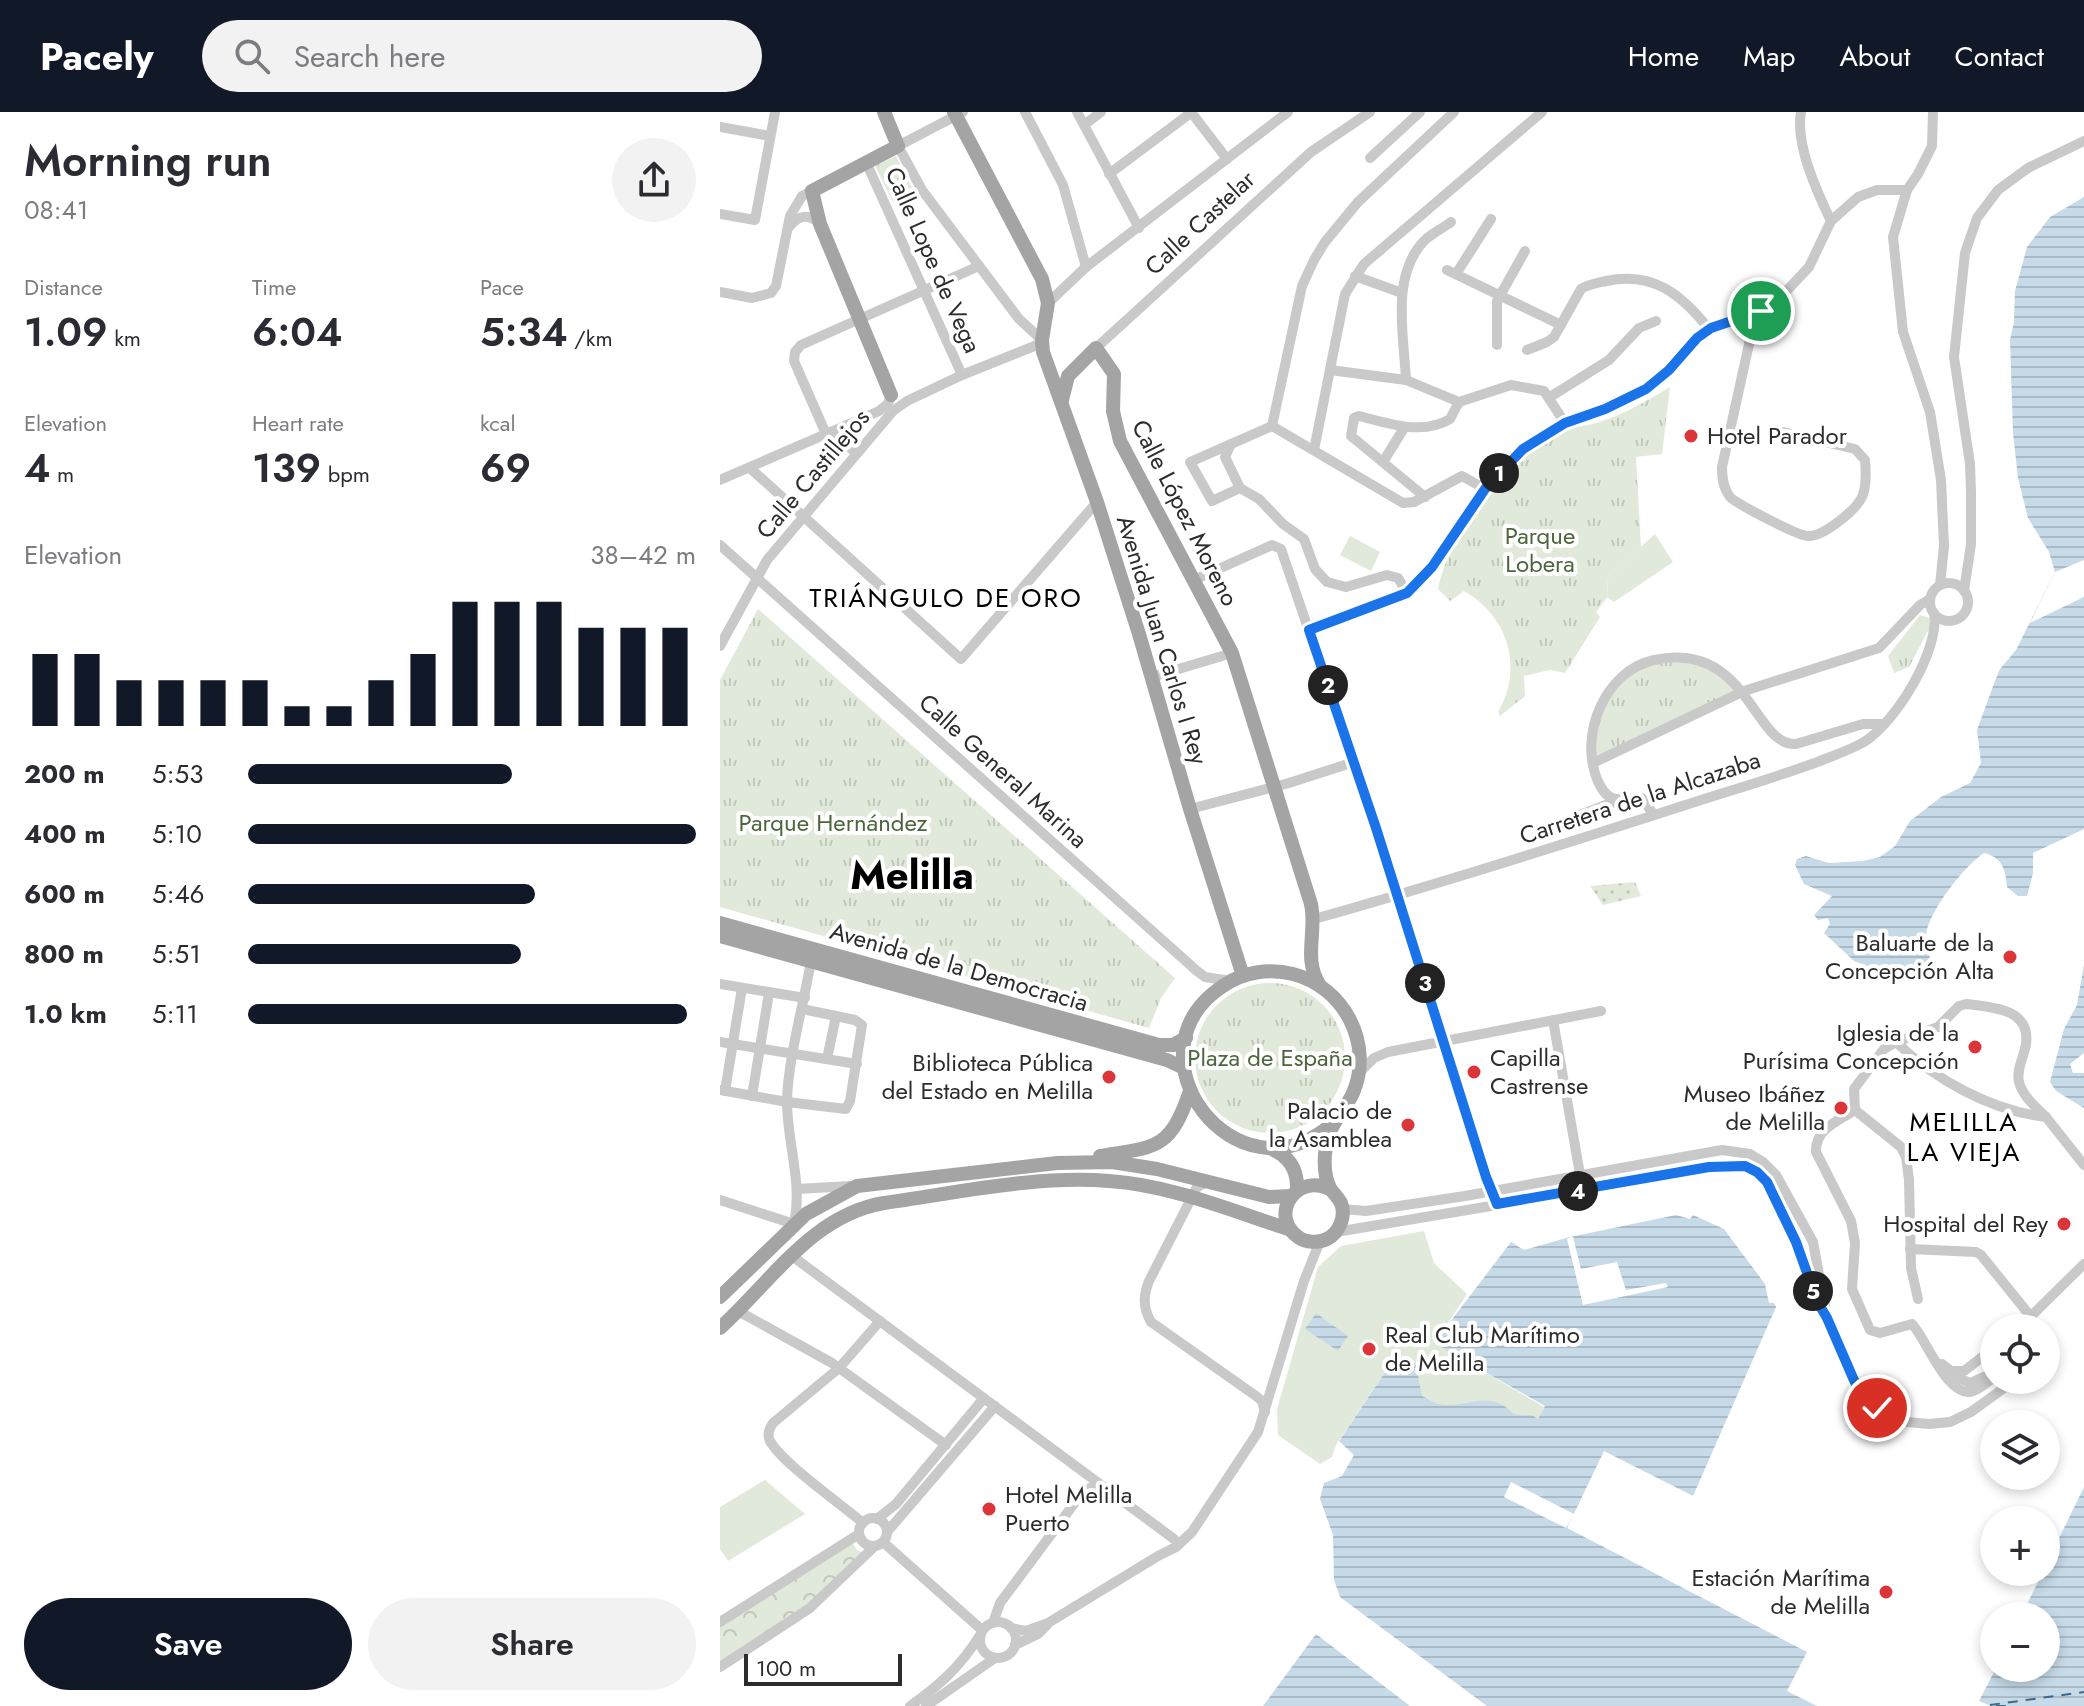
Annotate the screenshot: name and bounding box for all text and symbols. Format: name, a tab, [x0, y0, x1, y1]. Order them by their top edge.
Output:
search box	[202, 20, 762, 92]
text: Pacely	[40, 29, 154, 84]
icon: search	[230, 34, 274, 78]
text: Search here	[294, 35, 445, 78]
text: Home	[1628, 36, 1699, 77]
text: Map	[1743, 36, 1795, 77]
text: About	[1839, 36, 1911, 77]
text: Contact	[1955, 36, 2044, 77]
text: Morning run	[24, 129, 272, 193]
button: share	[612, 138, 696, 222]
street label: Calle Lope de Vega	[877, 161, 990, 358]
street label: Calle Castelar	[1137, 162, 1263, 283]
text: 08:41	[24, 191, 88, 229]
text: Distance	[24, 271, 103, 303]
text: Time	[252, 271, 296, 303]
text: Pace	[480, 271, 524, 303]
pin	[1727, 277, 1795, 345]
icon: arrive	[1739, 289, 1783, 333]
text: 1.09	[24, 303, 108, 361]
text: 6:04	[252, 303, 342, 361]
text: 5:34	[480, 303, 568, 361]
text: km	[108, 322, 141, 354]
text: /km	[568, 322, 613, 354]
street label: Calle Castillejos	[748, 401, 878, 546]
text: Elevation	[24, 407, 107, 439]
text: Heart rate	[252, 407, 344, 439]
text: kcal	[480, 407, 516, 439]
street label: Calle López Moreno	[1123, 414, 1248, 612]
place label: Hotel Parador	[1707, 418, 1848, 453]
marker: Hotel Parador	[1682, 427, 1700, 445]
text: 4	[24, 439, 50, 497]
text: 139	[252, 439, 321, 497]
text: 69	[480, 439, 531, 497]
pin: 1	[1479, 453, 1519, 493]
text: 1	[1493, 457, 1505, 489]
text: m	[50, 458, 74, 490]
text: bpm	[321, 458, 370, 490]
street label: Avenida Juan Carlos I Rey	[1108, 511, 1217, 769]
park label: Parque Lobera	[1505, 518, 1575, 581]
text: Elevation	[24, 536, 122, 574]
text: 38–42 m	[590, 536, 696, 574]
district label: TRIÁNGULO DE ORO	[809, 579, 1083, 617]
pin: 2	[1308, 665, 1348, 705]
text: 2	[1321, 669, 1335, 701]
street label: Calle General Marina	[911, 685, 1096, 856]
street label: Carretera de la Alcazaba	[1515, 742, 1765, 853]
text: 200 m	[24, 755, 105, 793]
text: 5:53	[152, 755, 203, 793]
park label: Parque Hernández	[739, 805, 928, 840]
text: 400 m	[24, 815, 106, 853]
text: 5:10	[152, 815, 202, 853]
district label: Melilla	[850, 846, 974, 904]
text: 600 m	[24, 875, 105, 913]
text: 5:46	[152, 875, 205, 913]
street label: Avenida de la Democracia	[826, 913, 1092, 1020]
place label: Baluarte de la Concepción Alta	[1825, 925, 1994, 988]
text: 800 m	[24, 935, 104, 973]
text: 5:51	[152, 935, 201, 973]
marker: Baluarte de la Concepción Alta	[2001, 948, 2019, 966]
pin: 3	[1405, 963, 1445, 1003]
text: 3	[1418, 967, 1432, 999]
text: 1.0 km	[24, 995, 107, 1033]
text: 5:11	[152, 995, 198, 1033]
place label: Iglesia de la Purísima Concepción	[1743, 1015, 1959, 1078]
marker: Iglesia de la Purísima Concepción	[1966, 1038, 1984, 1056]
park label: Plaza de España	[1187, 1040, 1353, 1075]
place label: Capilla Castrense	[1490, 1040, 1588, 1103]
place label: Biblioteca Pública del Estado en Melilla	[882, 1045, 1093, 1108]
marker: Capilla Castrense	[1465, 1063, 1483, 1081]
marker: Biblioteca Pública del Estado en Melilla	[1100, 1068, 1118, 1086]
place label: Museo Ibáñez de Melilla	[1684, 1076, 1825, 1139]
place label: Palacio de la Asamblea	[1269, 1093, 1392, 1156]
marker: Museo Ibáñez de Melilla	[1832, 1099, 1850, 1117]
district label: MELILLA LA VIEJA	[1907, 1103, 2021, 1171]
marker: Palacio de la Asamblea	[1399, 1116, 1417, 1134]
pin: 4	[1558, 1171, 1598, 1211]
text: 4	[1570, 1175, 1586, 1207]
place label: Hospital del Rey	[1883, 1206, 2048, 1241]
marker: Hospital del Rey	[2055, 1215, 2073, 1233]
pin: 5	[1793, 1271, 1833, 1311]
text: 5	[1806, 1275, 1820, 1307]
map controls	[1980, 1314, 2060, 1682]
button: locate	[1980, 1314, 2060, 1394]
place label: Real Club Marítimo de Melilla	[1385, 1317, 1580, 1380]
marker: Real Club Marítimo de Melilla	[1360, 1340, 1378, 1358]
pin	[1843, 1374, 1911, 1442]
icon: check	[1855, 1386, 1899, 1430]
button: layers	[1980, 1410, 2060, 1490]
place label: Hotel Melilla Puerto	[1005, 1477, 1132, 1540]
marker: Hotel Melilla Puerto	[980, 1500, 998, 1518]
button: +	[1980, 1506, 2060, 1586]
place label: Estación Marítima de Melilla	[1691, 1560, 1870, 1623]
marker: Estación Marítima de Melilla	[1877, 1583, 1895, 1601]
button: Save	[24, 1598, 352, 1690]
button: Share	[368, 1598, 696, 1690]
button: −	[1980, 1602, 2060, 1682]
scale bar	[744, 1650, 902, 1686]
text: 100 m	[756, 1652, 816, 1684]

